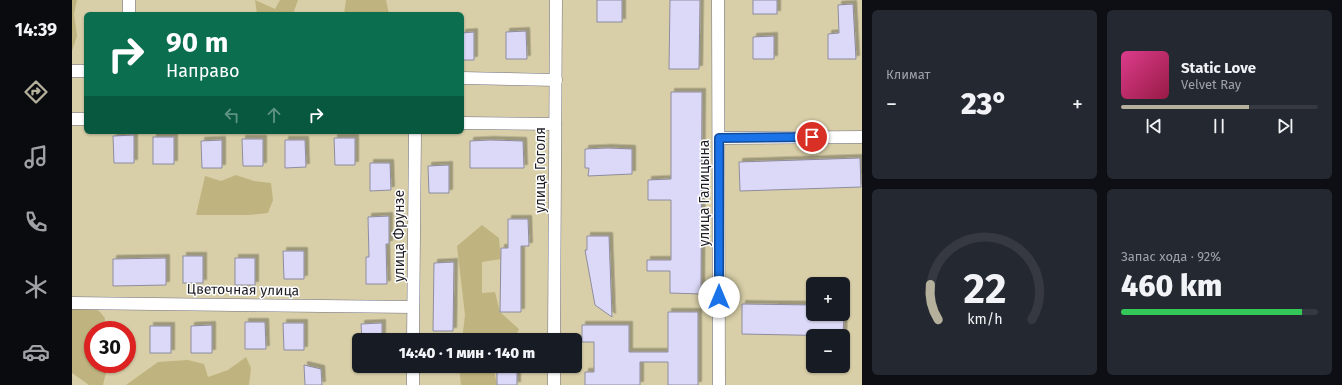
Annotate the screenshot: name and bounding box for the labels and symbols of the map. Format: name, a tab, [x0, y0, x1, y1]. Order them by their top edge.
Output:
pin	[795, 120, 829, 154]
street label: улица Гоголя	[532, 127, 549, 213]
street label: улица Галицына	[696, 140, 713, 246]
street label: улица Фрунзе	[391, 190, 408, 282]
position arrow	[698, 276, 740, 318]
street label: Цветочная улица	[187, 281, 299, 299]
speed limit sign: 30	[84, 321, 136, 373]

